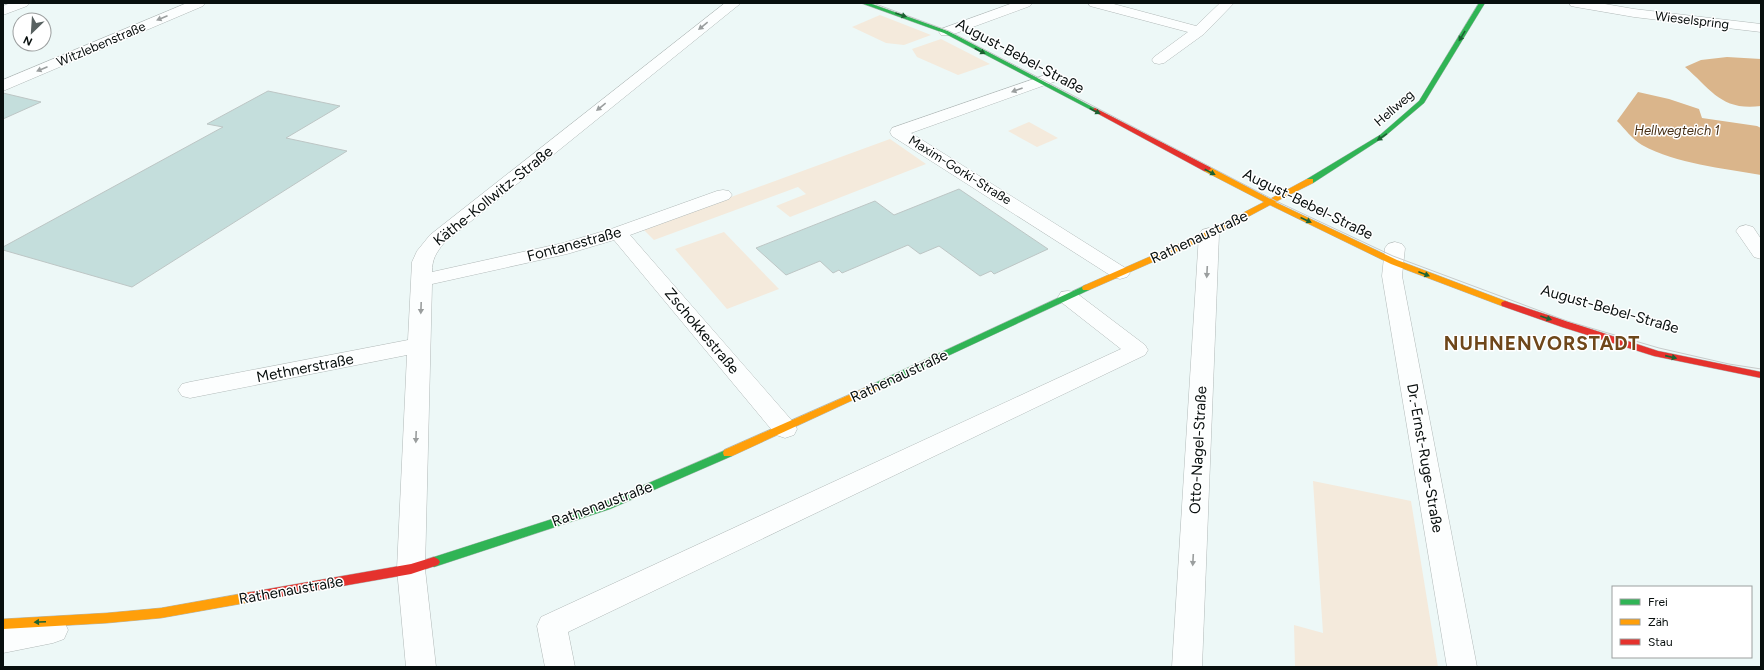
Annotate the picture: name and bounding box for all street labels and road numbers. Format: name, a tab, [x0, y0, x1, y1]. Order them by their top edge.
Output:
street label: Wieselspring	[1654, 8, 1730, 32]
street label: August-Bebel-Straße	[953, 15, 1087, 97]
street label: Witzlebenstraße	[54, 19, 148, 69]
street label: Hellweg	[1371, 87, 1417, 129]
street label: Maxim-Gorki-Straße	[906, 132, 1014, 208]
street label: Käthe-Kollwitz-Straße	[430, 142, 556, 250]
street label: August-Bebel-Straße	[1240, 165, 1376, 243]
street label: Rathenaustraße	[1147, 207, 1251, 267]
street label: Fontanestraße	[525, 223, 623, 265]
street label: August-Bebel-Straße	[1539, 281, 1681, 337]
street label: Zschokkestraße	[661, 284, 743, 378]
street label: Rathenaustraße	[847, 346, 951, 406]
street label: Methnerstraße	[255, 350, 355, 386]
street label: Dr.-Ernst-Ruge-Straße	[1403, 382, 1447, 534]
street label: Otto-Nagel-Straße	[1186, 386, 1210, 514]
street label: Rathenaustraße	[549, 477, 655, 531]
street label: Rathenaustraße	[237, 572, 345, 608]

